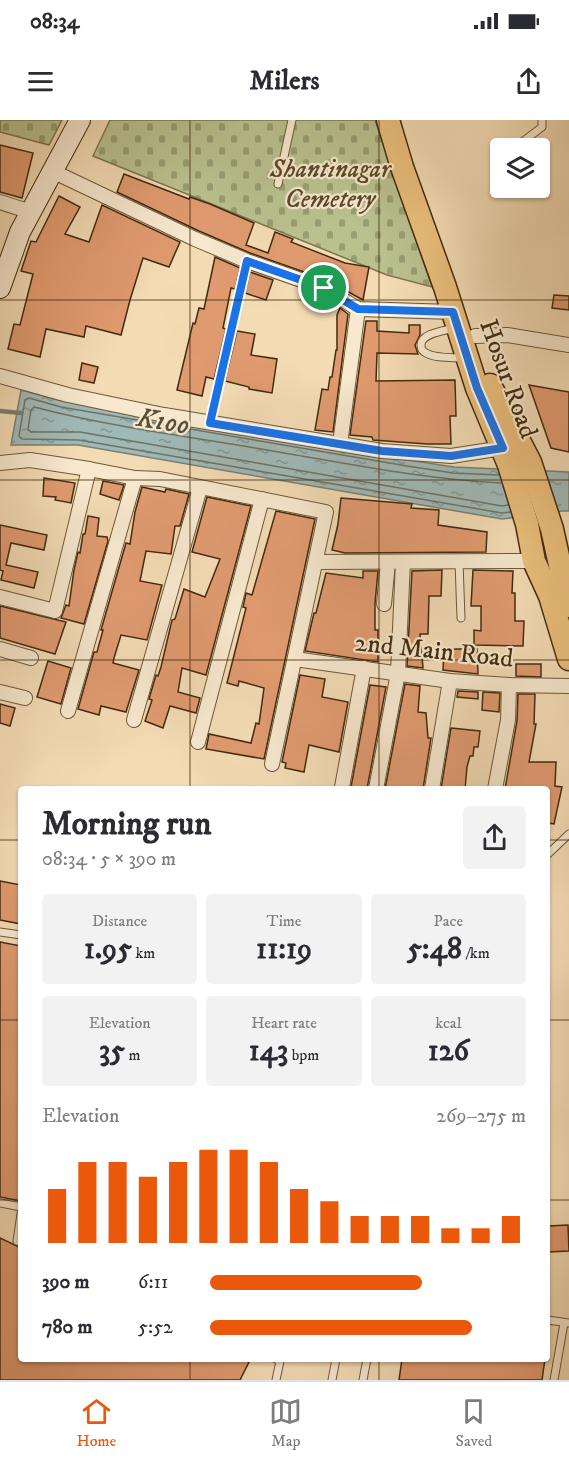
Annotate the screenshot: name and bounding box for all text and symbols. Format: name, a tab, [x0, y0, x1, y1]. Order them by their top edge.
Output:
text: 08:34	[30, 8, 79, 35]
text: Milers	[250, 64, 319, 98]
icon: menu	[24, 65, 57, 98]
icon: share	[512, 65, 545, 98]
map controls	[490, 138, 550, 198]
button: layers	[490, 138, 550, 198]
park label: Shantinagar Cemetery	[269, 153, 392, 216]
pin	[298, 262, 349, 313]
icon: arrive	[307, 271, 340, 304]
street label: Hosur Road	[471, 315, 545, 443]
water label: K100	[133, 401, 192, 443]
street label: 2nd Main Road	[353, 626, 515, 676]
text: Morning run	[42, 804, 211, 845]
button: share	[463, 806, 526, 869]
text: 08:34 · 5 × 390 m	[42, 847, 176, 872]
text: Distance	[92, 911, 147, 931]
text: Time	[267, 911, 301, 931]
text: Pace	[434, 911, 463, 931]
text: 1.95	[84, 931, 132, 968]
text: 11:19	[256, 931, 312, 968]
text: 5:48	[407, 931, 462, 968]
text: km	[132, 943, 155, 963]
text: /km	[462, 943, 490, 963]
text: Elevation	[89, 1013, 151, 1033]
text: Heart rate	[251, 1013, 317, 1033]
text: kcal	[435, 1013, 461, 1033]
text: 35	[99, 1033, 125, 1070]
text: 143	[249, 1033, 288, 1070]
text: 126	[428, 1033, 469, 1070]
text: m	[125, 1045, 140, 1065]
text: bpm	[288, 1045, 319, 1065]
text: Elevation	[42, 1104, 119, 1129]
text: 269–275 m	[436, 1104, 526, 1129]
text: 390 m	[42, 1270, 90, 1295]
text: 6:11	[138, 1270, 168, 1295]
text: 780 m	[42, 1315, 93, 1340]
text: 5:52	[138, 1315, 173, 1340]
tab: Home	[77, 1395, 116, 1451]
tab: Map	[269, 1395, 302, 1451]
tab: Saved	[456, 1395, 492, 1451]

